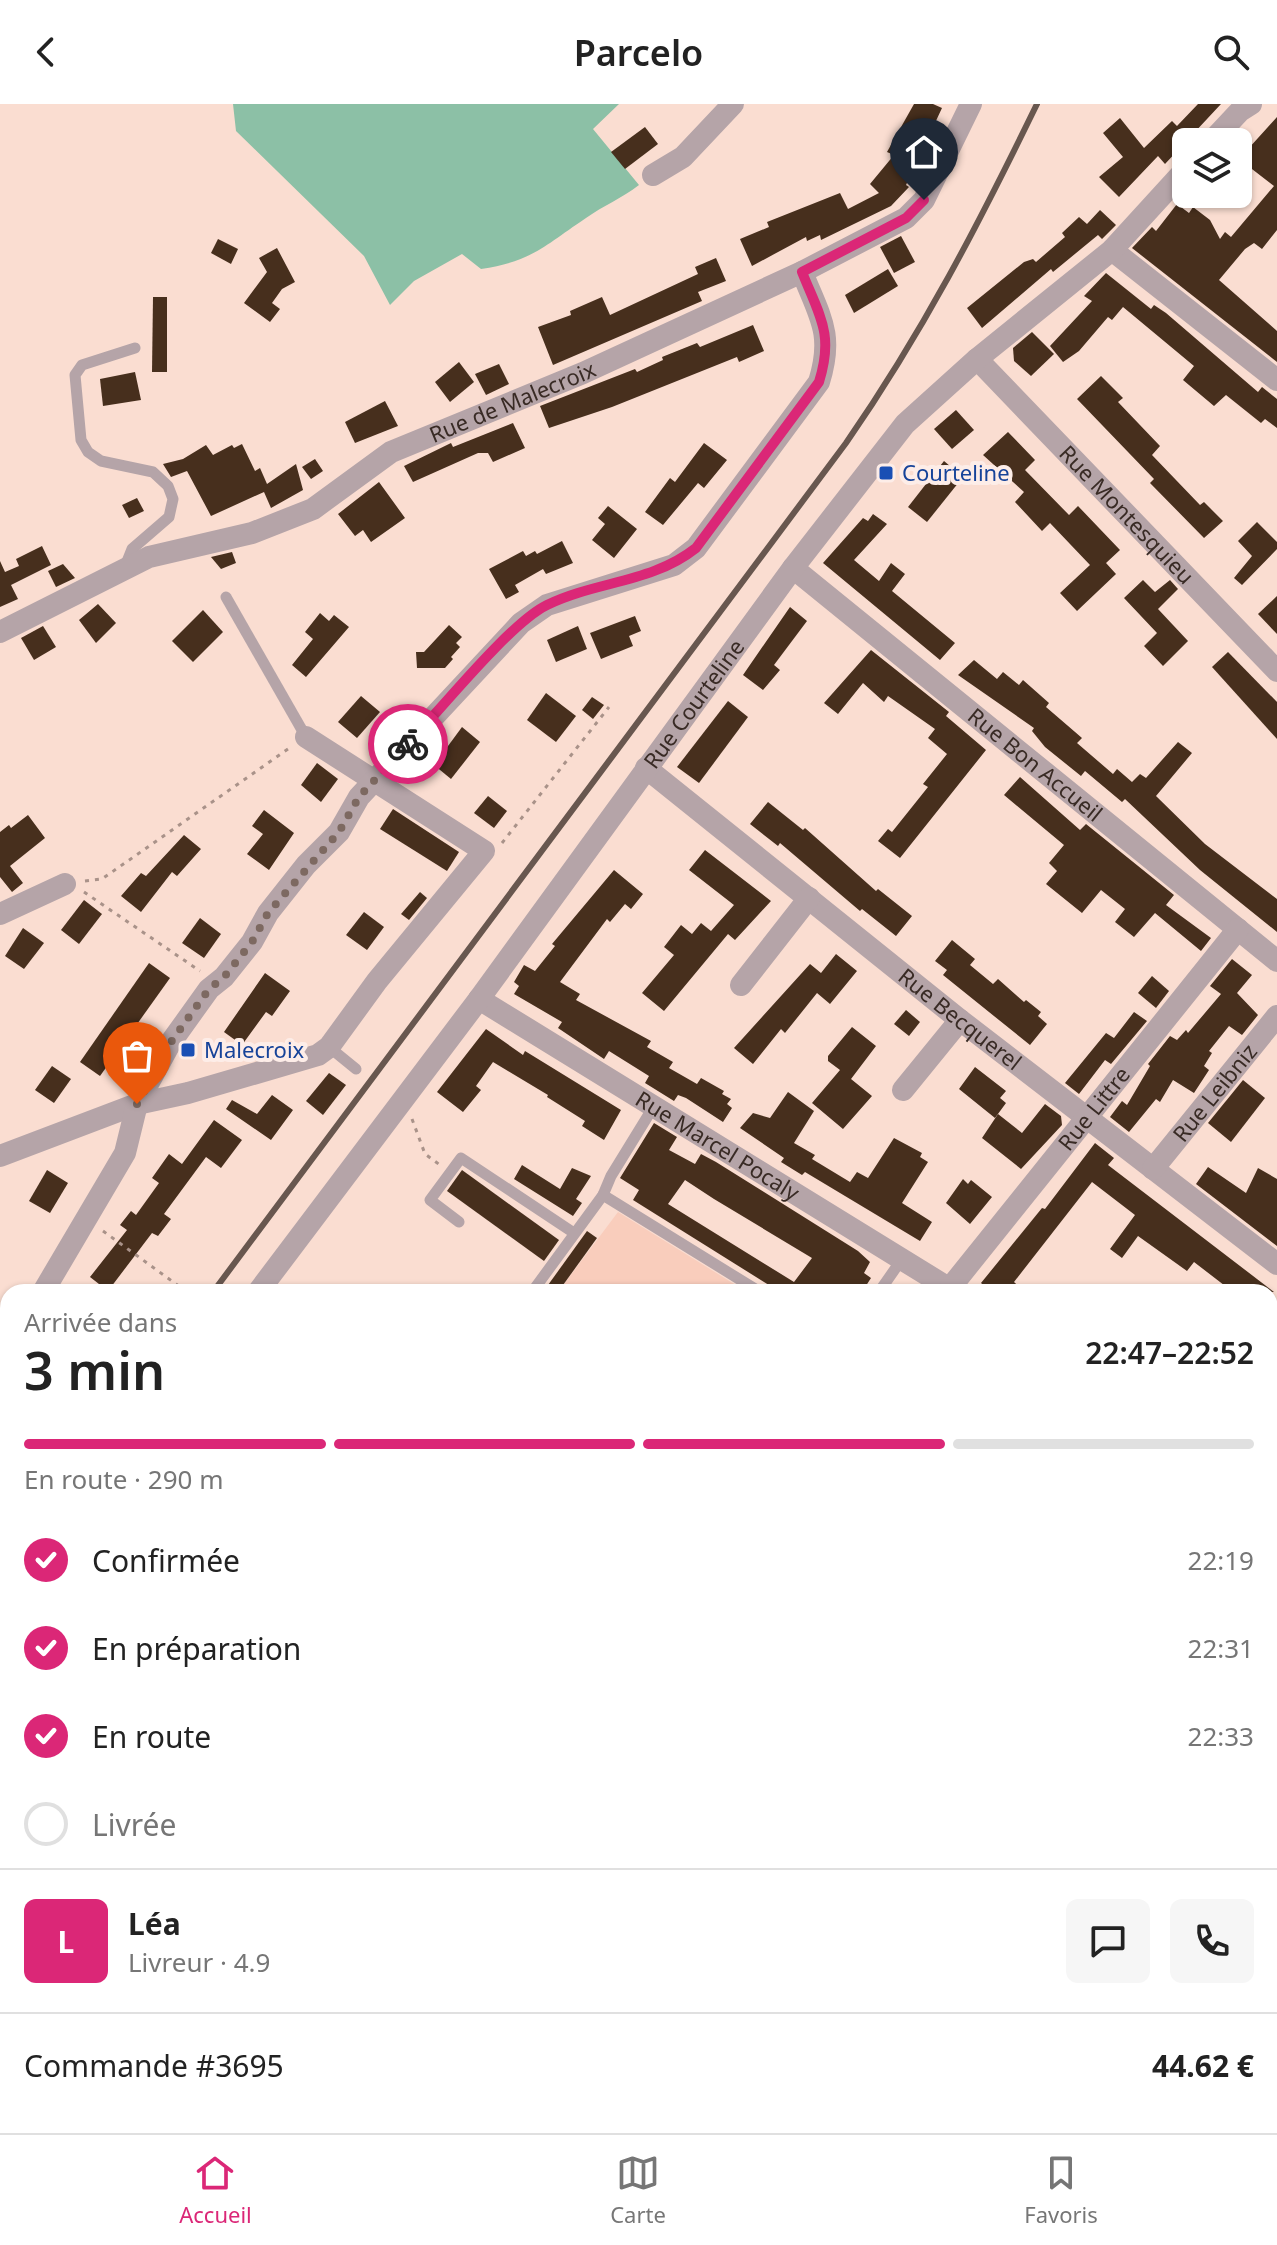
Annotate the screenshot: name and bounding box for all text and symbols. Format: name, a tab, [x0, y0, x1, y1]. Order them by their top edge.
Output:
text: Parcelo	[574, 28, 703, 77]
icon: back	[24, 30, 68, 74]
icon: search	[1209, 30, 1253, 74]
pin	[890, 118, 958, 200]
map controls	[1172, 128, 1252, 208]
button: layers	[1172, 128, 1252, 208]
icon: home	[902, 130, 946, 174]
street label: Rue de Malecroix	[424, 353, 600, 449]
street label: Rue Montesquieu	[1054, 438, 1201, 590]
place label: Courteline	[902, 457, 1010, 487]
marker: Courteline	[877, 464, 895, 482]
street label: Rue Courteline	[636, 633, 750, 774]
street label: Rue Bon Accueil	[962, 700, 1109, 828]
courier	[368, 704, 448, 784]
icon: bike	[386, 722, 430, 766]
street label: Rue Becquerel	[893, 960, 1028, 1076]
pin	[103, 1022, 171, 1104]
icon: bag	[115, 1034, 159, 1078]
place label: Malecroix	[204, 1034, 305, 1064]
street label: Rue Leibniz	[1165, 1037, 1263, 1148]
marker: Malecroix	[179, 1041, 197, 1059]
street label: Rue Littre	[1050, 1060, 1136, 1156]
street label: Rue Marcel Pocaly	[630, 1083, 806, 1207]
text: Arrivée dans	[24, 1304, 177, 1340]
text: 22:47–22:52	[1085, 1332, 1254, 1373]
text: 3 min	[24, 1334, 165, 1405]
text: En route · 290 m	[24, 1461, 224, 1497]
icon: check	[24, 1538, 68, 1582]
text: Confirmée	[92, 1540, 240, 1581]
text: 22:19	[1188, 1542, 1254, 1578]
icon: check	[24, 1626, 68, 1670]
text: En préparation	[92, 1628, 301, 1669]
text: 22:31	[1188, 1630, 1254, 1666]
icon: check	[24, 1714, 68, 1758]
text: En route	[92, 1716, 211, 1757]
text: 22:33	[1188, 1718, 1254, 1754]
text: Livrée	[92, 1804, 176, 1845]
button: chat	[1066, 1899, 1150, 1983]
button: phone	[1170, 1899, 1254, 1983]
text: Léa	[128, 1903, 181, 1944]
text: L	[58, 1921, 74, 1962]
text: Livreur · 4.9	[128, 1944, 270, 1980]
text: Commande #3695	[24, 2045, 284, 2086]
text: 44.62 €	[1152, 2045, 1254, 2086]
tab: Accueil	[179, 2151, 252, 2229]
tab: Carte	[610, 2151, 666, 2229]
tab: Favoris	[1024, 2151, 1098, 2229]

